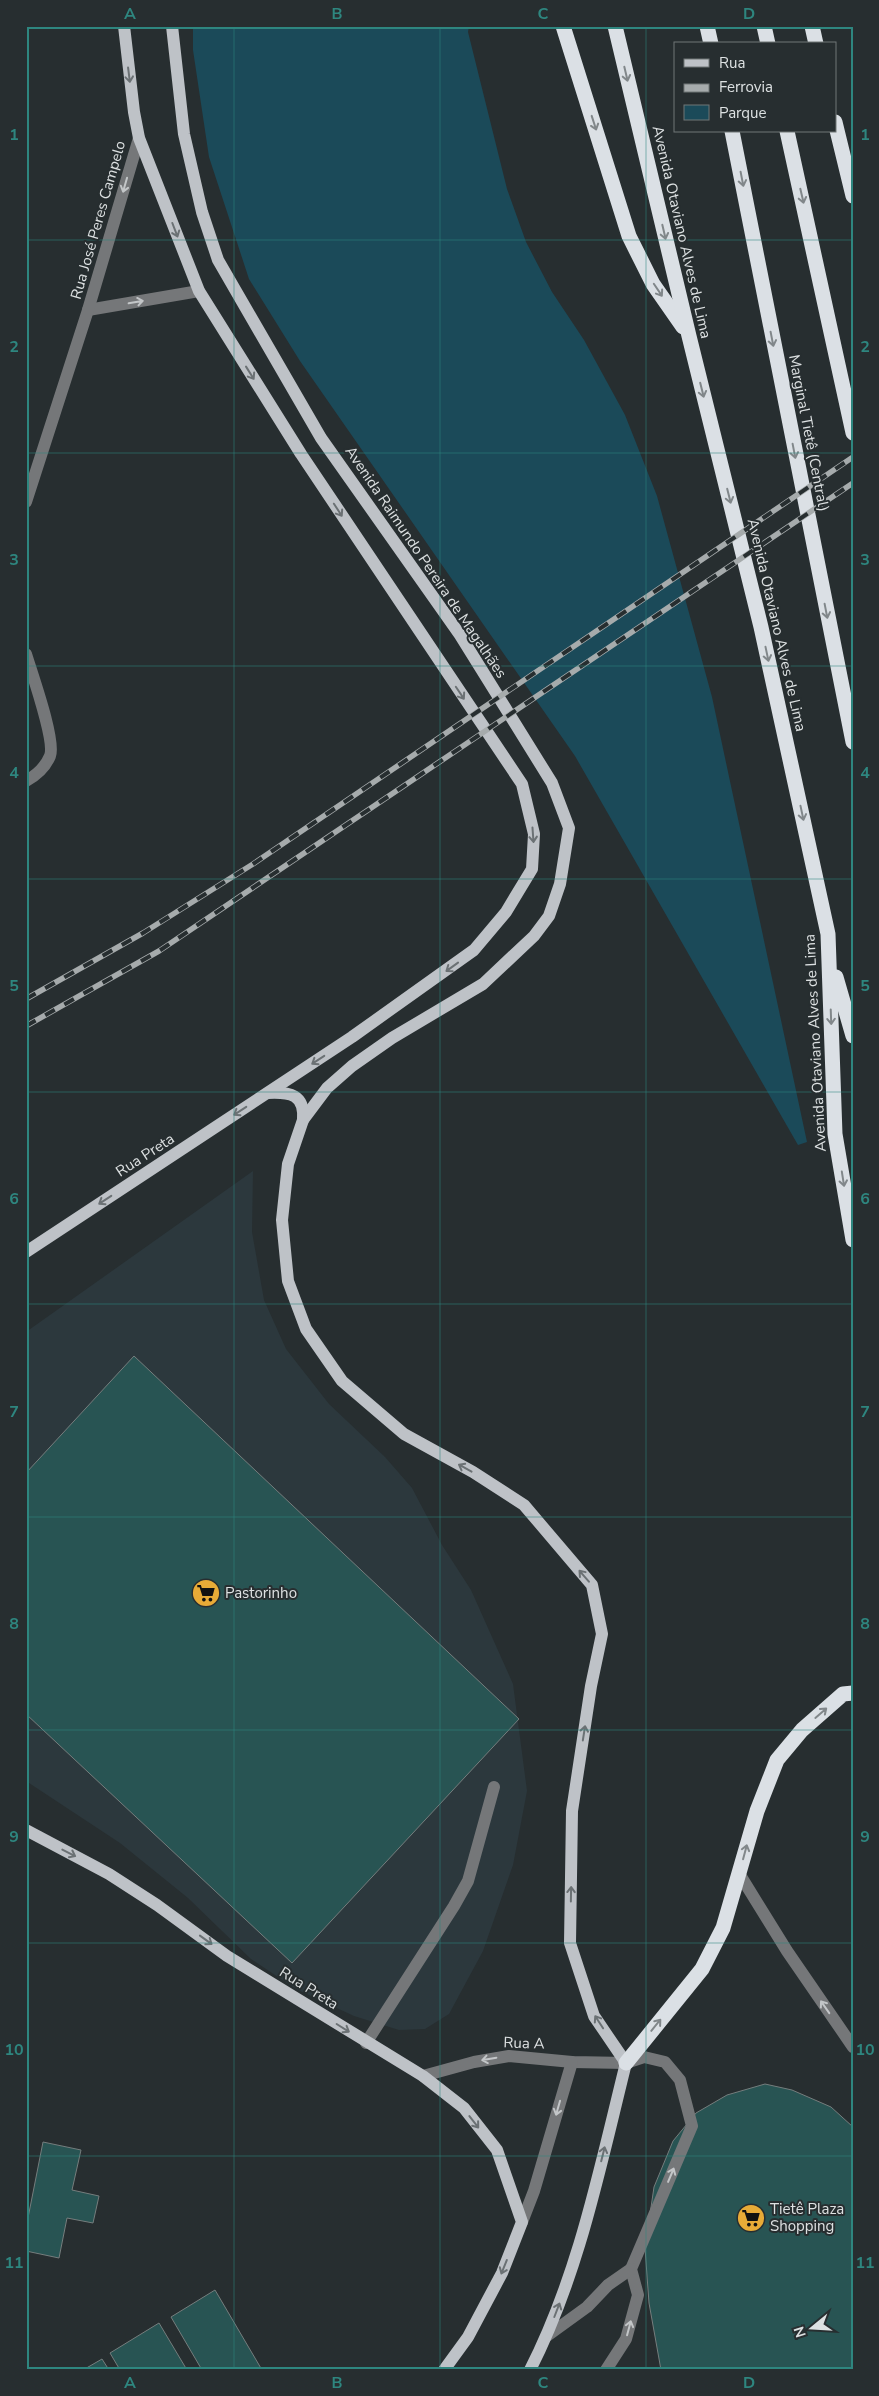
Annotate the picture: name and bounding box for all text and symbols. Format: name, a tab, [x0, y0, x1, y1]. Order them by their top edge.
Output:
text: A	[124, 3, 136, 25]
text: B	[331, 3, 343, 25]
text: C	[538, 3, 549, 25]
text: D	[743, 3, 755, 25]
legend	[674, 42, 836, 132]
text: Rua	[719, 53, 745, 73]
one-way arrow	[622, 65, 631, 81]
one-way arrow	[124, 66, 134, 82]
text: Ferrovia	[719, 77, 773, 97]
text: Parque	[719, 103, 767, 123]
one-way arrow	[590, 114, 599, 130]
text: 1	[9, 124, 19, 146]
street label: Avenida Otaviano Alves de Lima	[648, 124, 716, 340]
text: 1	[860, 124, 870, 146]
street label: Rua José Peres Campelo	[66, 138, 130, 302]
one-way arrow	[737, 171, 747, 187]
one-way arrow	[120, 177, 130, 193]
one-way arrow	[798, 187, 807, 203]
one-way arrow	[171, 221, 180, 237]
one-way arrow	[660, 223, 669, 239]
one-way arrow	[653, 283, 663, 297]
one-way arrow	[128, 296, 144, 306]
one-way arrow	[768, 330, 777, 346]
text: 2	[9, 336, 19, 358]
text: 2	[860, 336, 870, 358]
street label: Marginal Tietê (Central)	[784, 353, 834, 513]
one-way arrow	[246, 365, 256, 379]
one-way arrow	[698, 381, 707, 397]
street label: Avenida Raimundo Pereira de Magalhães	[341, 442, 511, 682]
one-way arrow	[790, 443, 799, 459]
one-way arrow	[724, 488, 734, 504]
one-way arrow	[333, 502, 343, 516]
street label: Avenida Otaviano Alves de Lima	[743, 517, 811, 733]
text: 3	[9, 549, 19, 571]
text: 3	[860, 549, 870, 571]
one-way arrow	[822, 602, 832, 618]
one-way arrow	[763, 646, 772, 662]
one-way arrow	[455, 686, 465, 700]
text: 4	[9, 762, 19, 784]
text: 4	[860, 762, 870, 784]
one-way arrow	[798, 804, 807, 820]
one-way arrow	[528, 826, 538, 842]
street label: Avenida Otaviano Alves de Lima	[799, 934, 831, 1152]
one-way arrow	[445, 962, 459, 972]
text: 5	[9, 975, 19, 997]
text: 5	[860, 975, 870, 997]
one-way arrow	[826, 1008, 836, 1025]
one-way arrow	[311, 1054, 325, 1065]
one-way arrow	[234, 1106, 248, 1116]
street label: Rua Preta	[112, 1129, 178, 1181]
one-way arrow	[838, 1171, 848, 1187]
text: 6	[9, 1188, 19, 1210]
text: 6	[860, 1188, 870, 1210]
one-way arrow	[98, 1196, 112, 1206]
text: 7	[9, 1401, 19, 1423]
text: 7	[860, 1401, 870, 1423]
one-way arrow	[458, 1463, 473, 1473]
one-way arrow	[579, 1569, 590, 1582]
supermarket icon: Pastorinho	[191, 1578, 221, 1608]
place label: Pastorinho	[225, 1583, 297, 1603]
text: 8	[9, 1613, 19, 1635]
text: 8	[860, 1613, 870, 1635]
one-way arrow	[815, 1707, 828, 1719]
one-way arrow	[579, 1725, 589, 1741]
text: 9	[9, 1826, 19, 1848]
text: 9	[860, 1826, 870, 1848]
one-way arrow	[741, 1845, 751, 1861]
one-way arrow	[61, 1849, 76, 1858]
one-way arrow	[566, 1887, 575, 1903]
one-way arrow	[199, 1935, 212, 1946]
street label: Rua Preta	[276, 1962, 342, 2014]
one-way arrow	[820, 2000, 830, 2014]
one-way arrow	[594, 2016, 604, 2030]
one-way arrow	[651, 2019, 662, 2032]
one-way arrow	[335, 2024, 349, 2034]
street label: Rua A	[503, 2032, 545, 2054]
text: 10	[4, 2039, 24, 2061]
text: 10	[855, 2039, 875, 2061]
one-way arrow	[481, 2055, 497, 2065]
one-way arrow	[553, 2100, 563, 2116]
one-way arrow	[469, 2115, 480, 2128]
one-way arrow	[599, 2146, 608, 2162]
one-way arrow	[666, 2168, 676, 2183]
place label: Tietê Plaza Shopping	[770, 2199, 844, 2236]
supermarket icon: Tietê Plaza Shopping	[736, 2203, 766, 2233]
text: 11	[4, 2252, 24, 2274]
text: 11	[855, 2252, 875, 2274]
one-way arrow	[499, 2259, 509, 2274]
one-way arrow	[553, 2302, 562, 2318]
north arrow	[786, 2304, 836, 2354]
one-way arrow	[625, 2320, 635, 2336]
text: N	[789, 2324, 811, 2340]
text: A	[124, 2372, 136, 2394]
text: B	[331, 2372, 343, 2394]
text: C	[538, 2372, 549, 2394]
text: D	[743, 2372, 755, 2394]

